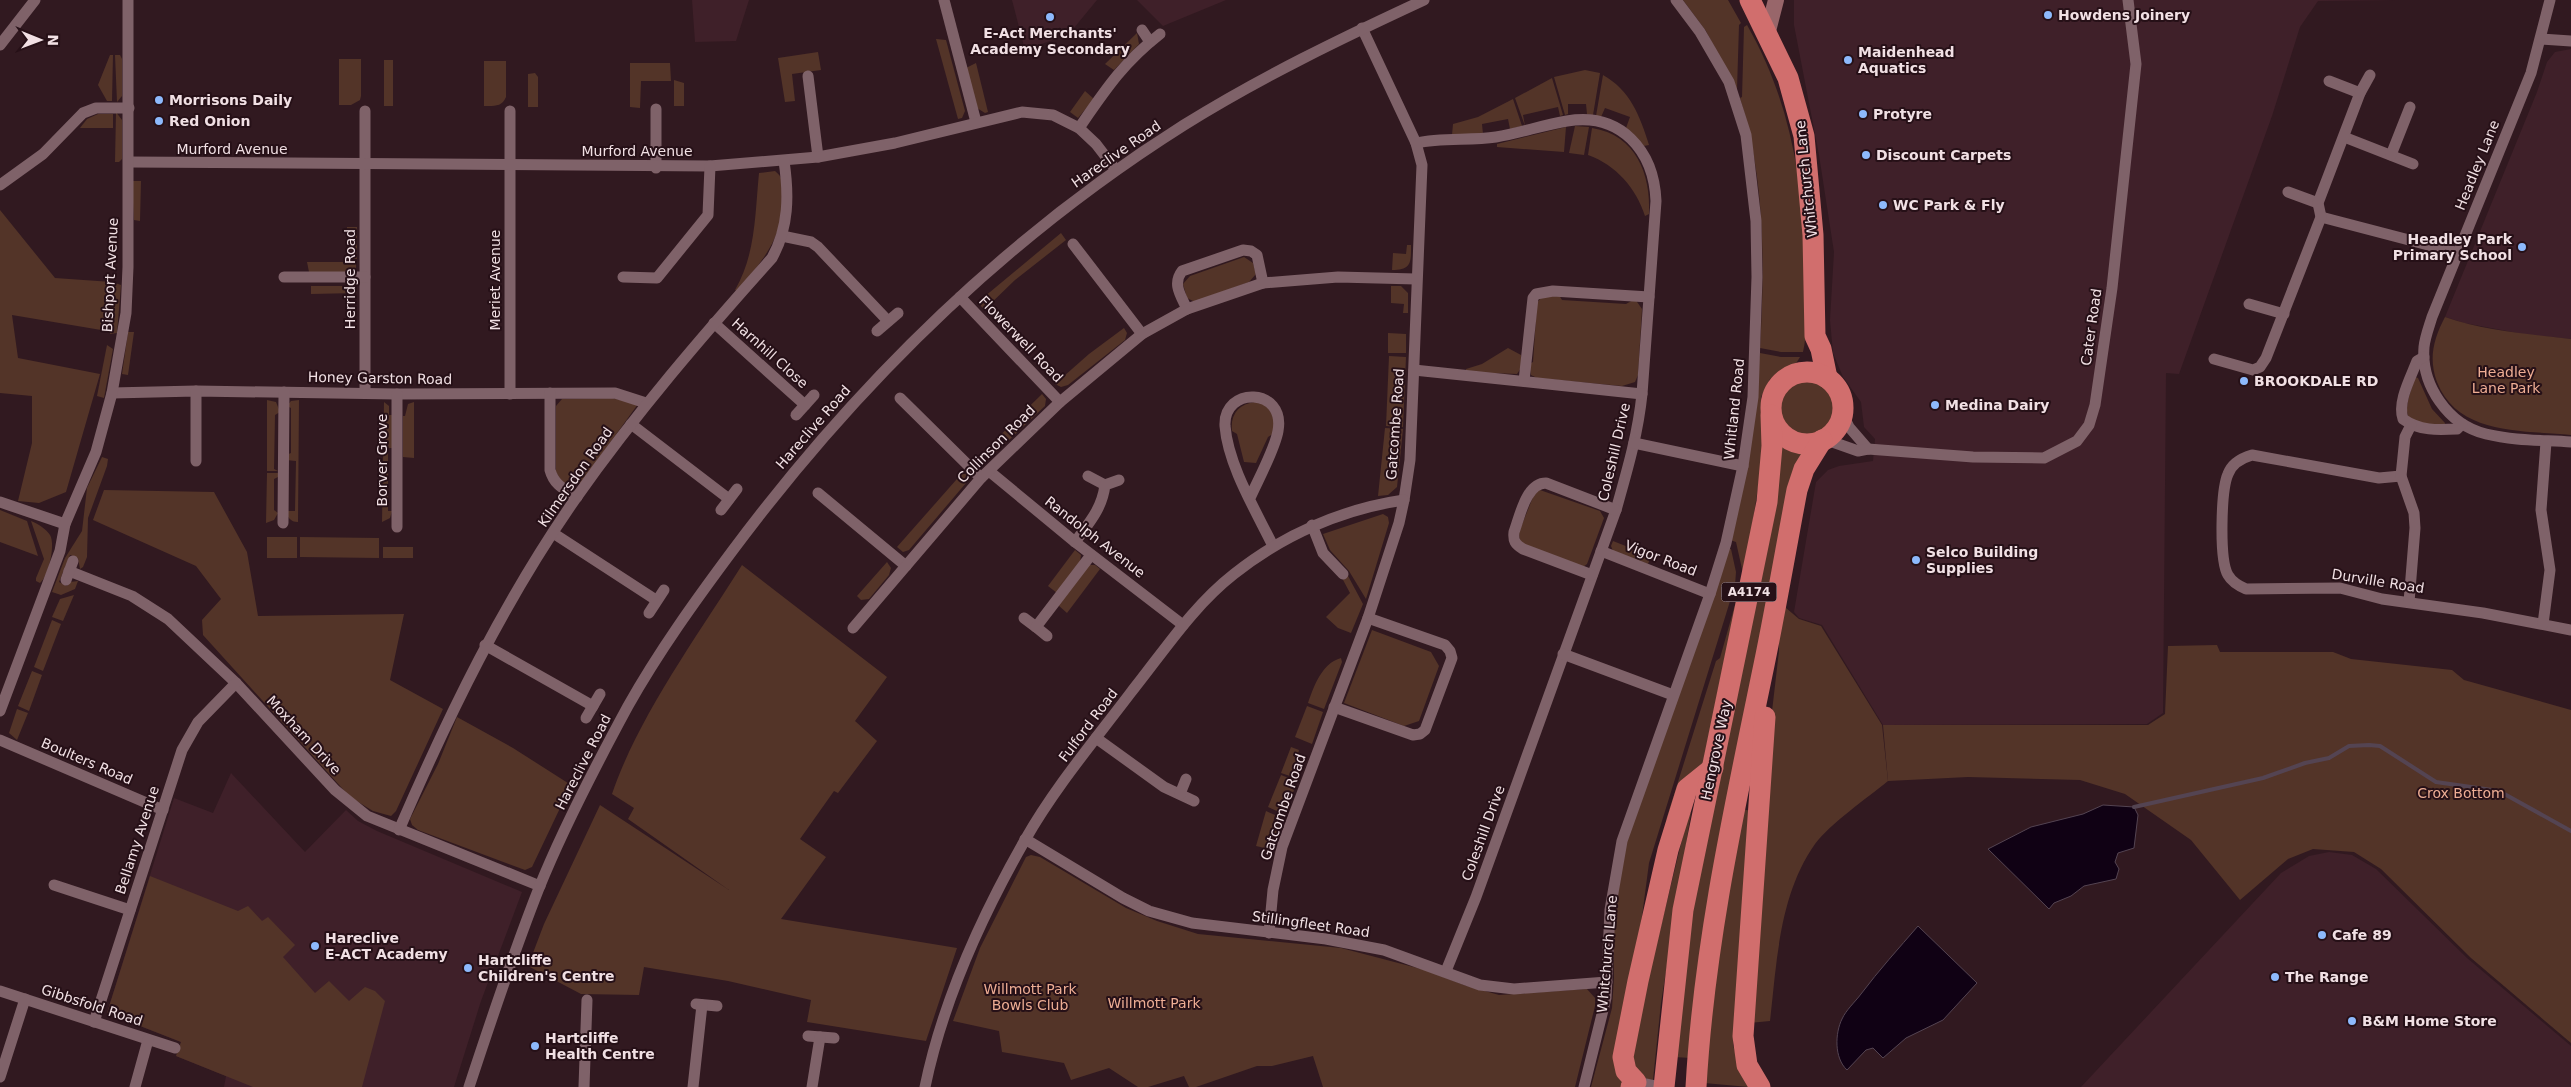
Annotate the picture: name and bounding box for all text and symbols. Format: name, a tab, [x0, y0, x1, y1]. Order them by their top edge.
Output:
place label: Howdens Joinery	[2058, 7, 2190, 23]
marker: Howdens Joinery	[2042, 9, 2054, 21]
marker: E-Act Merchants' Academy Secondary	[1044, 11, 1056, 23]
north arrow	[15, 15, 65, 65]
place label: E-Act Merchants' Academy Secondary	[970, 25, 1130, 57]
text: N	[45, 34, 61, 46]
place label: Maidenhead Aquatics	[1858, 44, 1955, 76]
marker: Maidenhead Aquatics	[1842, 54, 1854, 66]
place label: Morrisons Daily	[169, 92, 292, 108]
marker: Morrisons Daily	[153, 94, 165, 106]
place label: Protyre	[1873, 106, 1932, 122]
marker: Protyre	[1857, 108, 1869, 120]
place label: Red Onion	[169, 113, 250, 129]
marker: Red Onion	[153, 115, 165, 127]
street label: Hareclive Road	[1068, 117, 1164, 191]
street label: Headley Lane	[2452, 118, 2502, 212]
street label: Whitchurch Lane	[1792, 120, 1820, 238]
street label: Murford Avenue	[176, 141, 288, 157]
street label: Murford Avenue	[581, 143, 693, 159]
place label: Discount Carpets	[1876, 147, 2011, 163]
marker: Discount Carpets	[1860, 149, 1872, 161]
place label: WC Park & Fly	[1893, 197, 2005, 213]
marker: WC Park & Fly	[1877, 199, 1889, 211]
street label: Bishport Avenue	[99, 217, 121, 333]
street label: Herridge Road	[342, 229, 358, 329]
street label: Meriet Avenue	[487, 230, 503, 330]
place label: Headley Park Primary School	[2393, 231, 2513, 263]
marker: Headley Park Primary School	[2516, 241, 2528, 253]
street label: Cater Road	[2078, 287, 2104, 367]
street label: Flowerwell Road	[976, 293, 1066, 385]
street label: Harnhill Close	[729, 315, 811, 391]
street label: Whitland Road	[1721, 357, 1747, 461]
park label: Headley Lane Park	[2472, 364, 2541, 396]
street label: Gatcombe Road	[1383, 368, 1407, 480]
street label: Honey Garston Road	[308, 369, 452, 387]
place label: BROOKDALE RD	[2254, 373, 2378, 389]
marker: BROOKDALE RD	[2238, 375, 2250, 387]
street label: Hareclive Road	[772, 382, 854, 472]
place label: Medina Dairy	[1945, 397, 2049, 413]
marker: Medina Dairy	[1929, 399, 1941, 411]
street label: Coleshill Drive	[1595, 401, 1633, 503]
street label: Collinson Road	[954, 402, 1038, 486]
street label: Borver Grove	[374, 414, 390, 506]
street label: Kilmersdon Road	[535, 424, 615, 530]
street label: Randolph Avenue	[1042, 493, 1148, 581]
street label: Vigor Road	[1623, 537, 1699, 579]
place label: Selco Building Supplies	[1926, 544, 2038, 576]
marker: Selco Building Supplies	[1910, 554, 1922, 566]
street label: Durville Road	[2331, 566, 2425, 596]
road number: A4174	[1722, 582, 1776, 602]
street label: Fulford Road	[1055, 685, 1121, 765]
street label: Moxham Drive	[264, 692, 344, 778]
street label: Hengrove Way	[1698, 698, 1734, 802]
street label: Hareclive Road	[552, 712, 614, 812]
street label: Boulters Road	[39, 735, 135, 787]
street label: Gatcombe Road	[1257, 751, 1309, 863]
street label: Coleshill Drive	[1458, 783, 1508, 883]
street label: Bellamy Avenue	[112, 784, 162, 896]
park label: Crox Bottom	[2417, 785, 2505, 801]
street label: Whitchurch Lane	[1594, 895, 1620, 1013]
street label: Stillingfleet Road	[1251, 908, 1371, 940]
place label: Cafe 89	[2332, 927, 2392, 943]
marker: Cafe 89	[2316, 929, 2328, 941]
place label: Hareclive E-ACT Academy	[325, 930, 448, 962]
marker: Hareclive E-ACT Academy	[309, 940, 321, 952]
place label: Hartcliffe Children's Centre	[478, 952, 615, 984]
marker: Hartcliffe Children's Centre	[462, 962, 474, 974]
place label: The Range	[2285, 969, 2369, 985]
marker: The Range	[2269, 971, 2281, 983]
street label: Gibbsfold Road	[39, 981, 145, 1029]
park label: Willmott Park Bowls Club	[983, 981, 1077, 1013]
park label: Willmott Park	[1107, 995, 1201, 1011]
place label: B&M Home Store	[2362, 1013, 2497, 1029]
marker: B&M Home Store	[2346, 1015, 2358, 1027]
place label: Hartcliffe Health Centre	[545, 1030, 655, 1062]
marker: Hartcliffe Health Centre	[529, 1040, 541, 1052]

